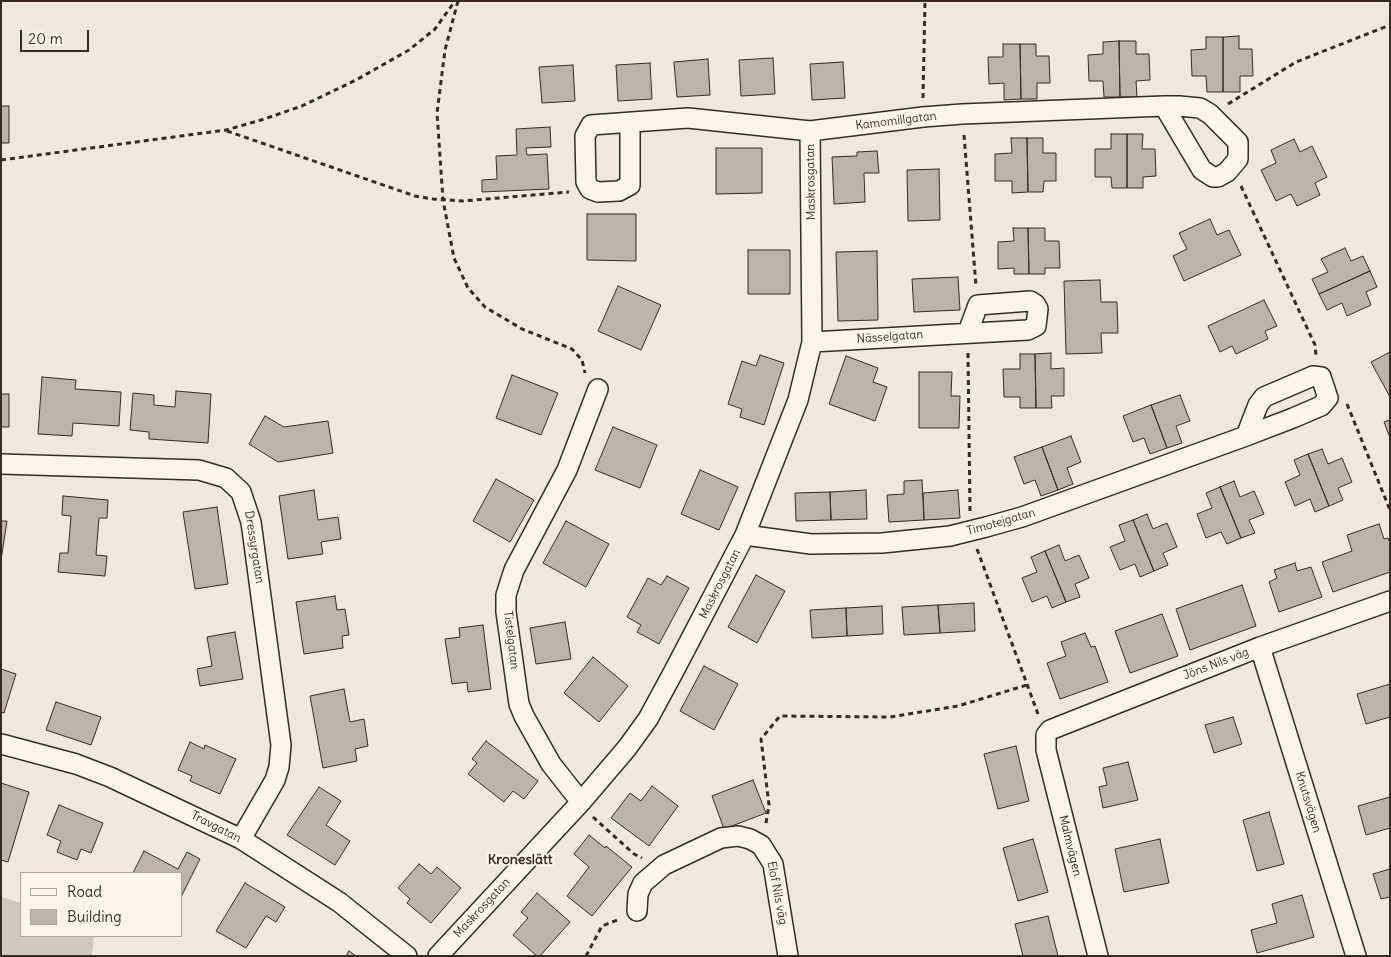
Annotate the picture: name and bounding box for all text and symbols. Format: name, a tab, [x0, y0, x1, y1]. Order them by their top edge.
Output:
scale bar	[22, 20, 91, 52]
text: 20 m	[28, 29, 63, 48]
street label: Kamomillgatan	[855, 109, 937, 133]
street label: Maskrosgatan	[803, 144, 819, 220]
street label: Nässelgatan	[856, 327, 924, 347]
street label: Timotejgatan	[965, 505, 1037, 539]
street label: Dressyrgatan	[241, 510, 267, 584]
street label: Maskrosgatan	[696, 547, 744, 621]
street label: Tistelgatan	[500, 610, 522, 670]
street label: Jöns Nils väg	[1181, 645, 1251, 683]
street label: Knutsvägen	[1292, 770, 1324, 834]
street label: Travgatan	[189, 808, 243, 846]
street label: Malmvägen	[1055, 814, 1085, 878]
district label: Kroneslätt	[488, 852, 552, 868]
street label: Elof Nils väg	[764, 860, 790, 926]
legend	[20, 872, 182, 937]
street label: Maskrosgatan	[451, 875, 513, 941]
text: Road	[67, 882, 102, 901]
text: Building	[67, 907, 122, 926]

